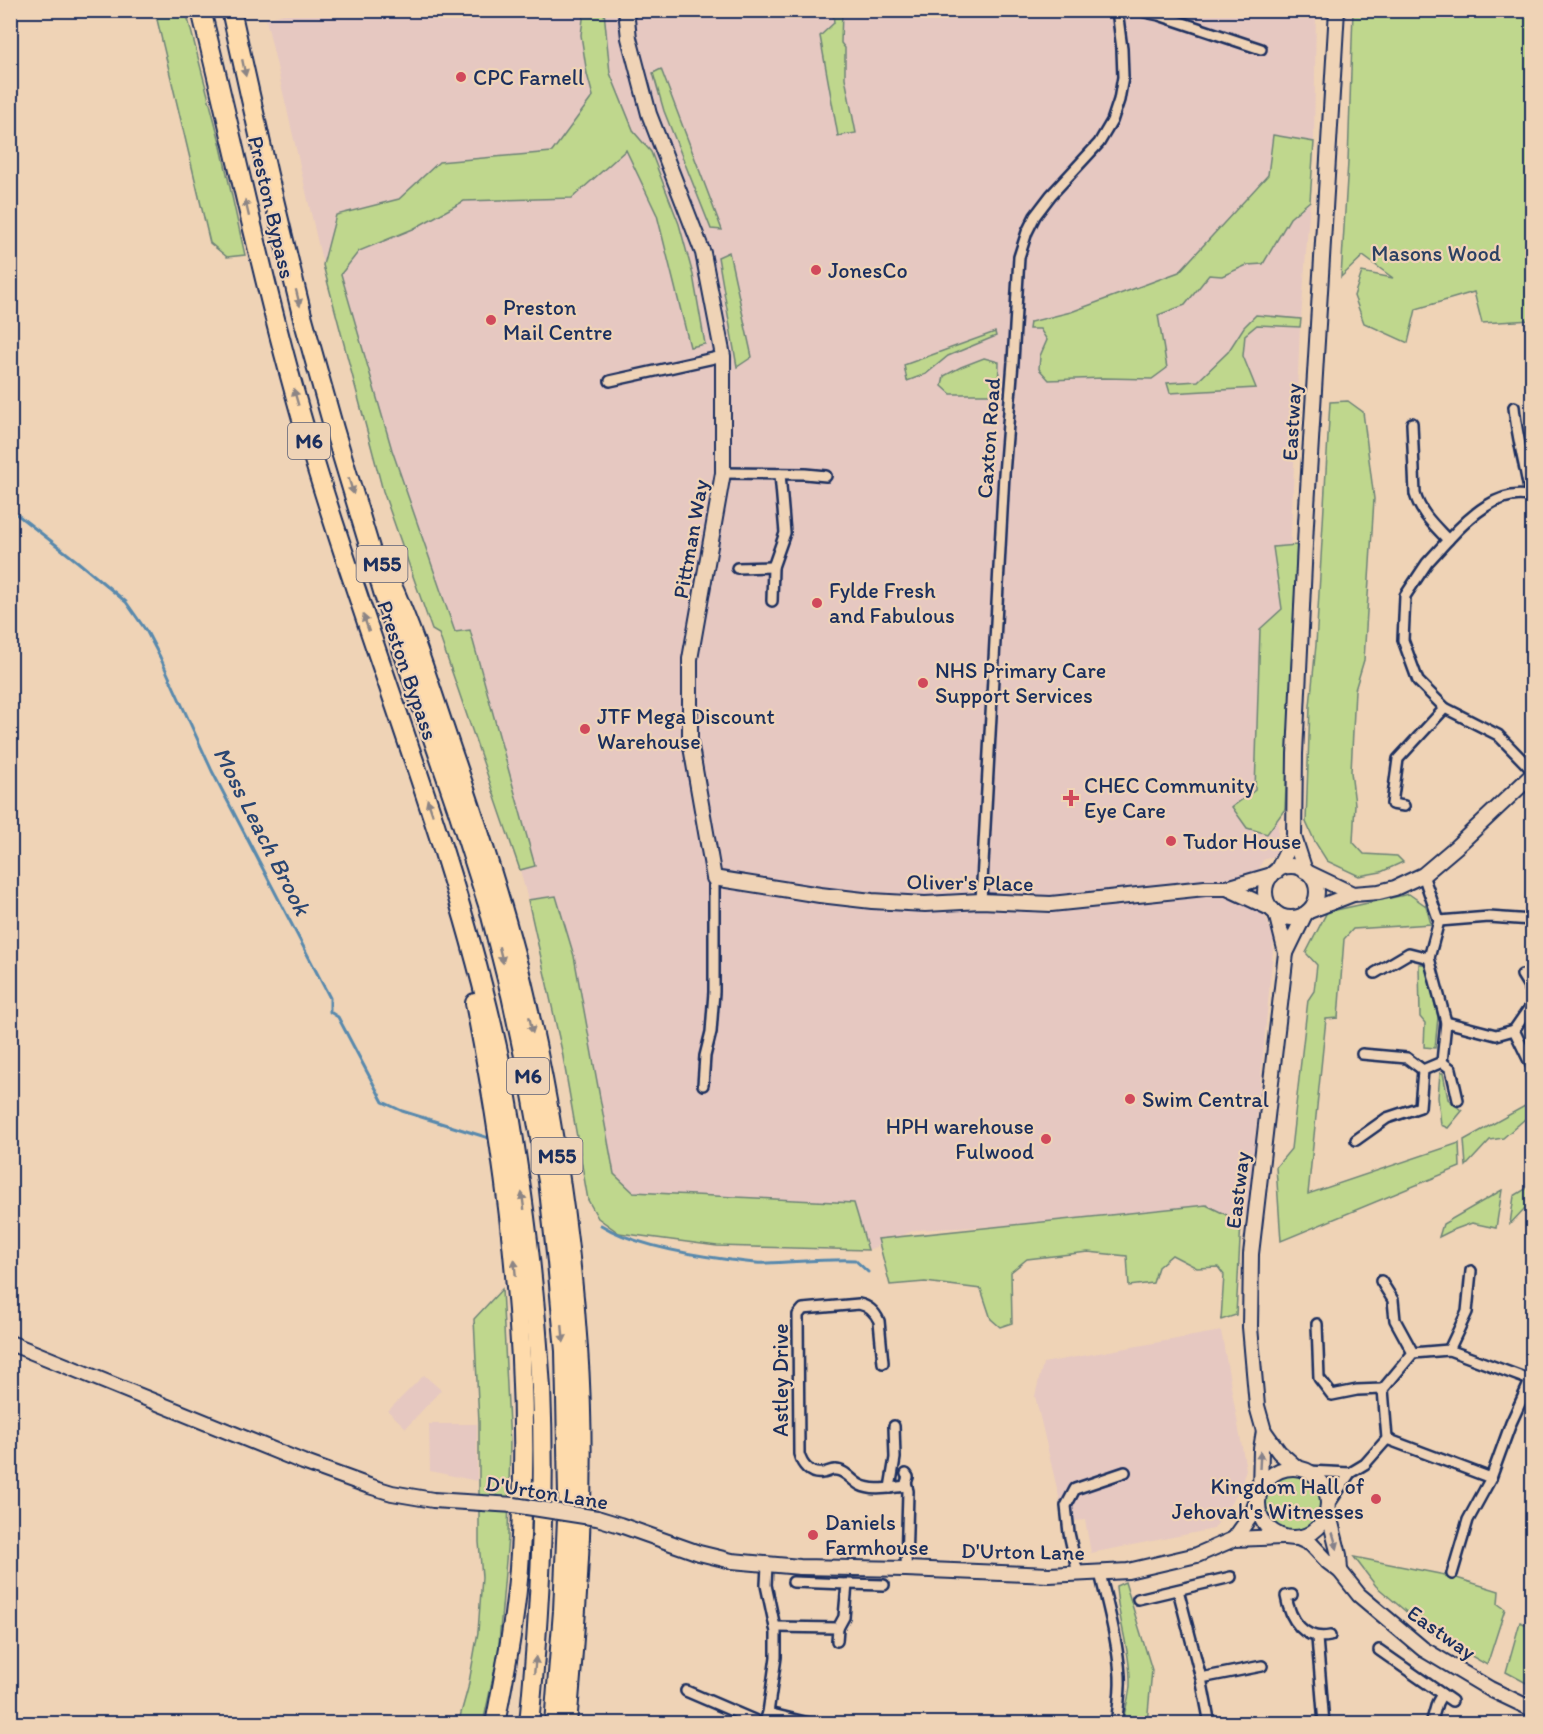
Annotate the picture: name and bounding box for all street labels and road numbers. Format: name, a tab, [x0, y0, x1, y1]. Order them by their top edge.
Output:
street label: Preston Bypass	[242, 133, 301, 281]
street label: Caxton Road	[971, 377, 1006, 500]
street label: Eastway	[1276, 382, 1307, 462]
road number: M6	[288, 423, 330, 459]
street label: Pittman Way	[667, 477, 714, 601]
road number: M55	[356, 546, 407, 582]
street label: Preston Bypass	[371, 597, 444, 743]
street label: Oliver's Place	[906, 868, 1034, 897]
road number: M6	[507, 1058, 549, 1094]
road number: M55	[532, 1138, 582, 1174]
street label: Eastway	[1219, 1149, 1256, 1230]
street label: Astley Drive	[767, 1323, 794, 1437]
street label: D'Urton Lane	[484, 1469, 610, 1516]
street label: D'Urton Lane	[961, 1537, 1085, 1566]
street label: Eastway	[1402, 1599, 1482, 1666]

